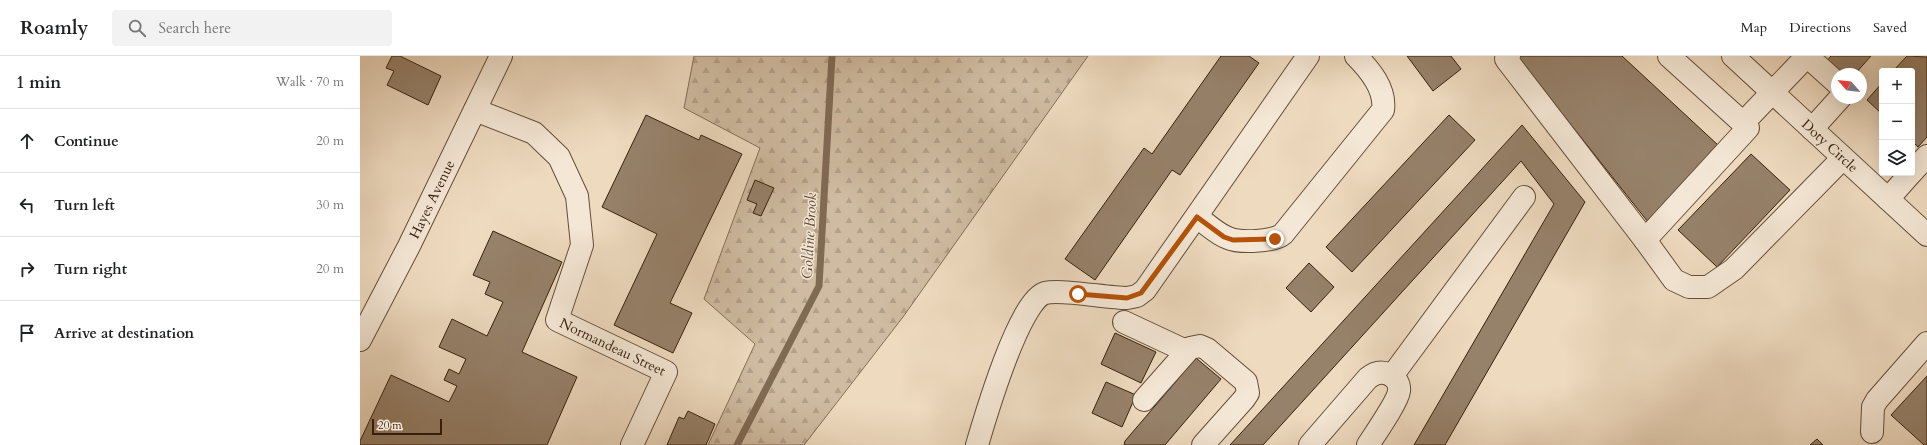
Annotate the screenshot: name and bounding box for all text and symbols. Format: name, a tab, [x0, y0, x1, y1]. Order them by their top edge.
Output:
search box	[112, 10, 392, 46]
text: Roamly	[20, 15, 88, 41]
icon: search	[126, 17, 148, 39]
text: Search here	[158, 18, 231, 38]
text: Map	[1741, 18, 1767, 37]
text: Directions	[1789, 18, 1851, 37]
text: Saved	[1873, 18, 1907, 37]
north arrow	[1831, 68, 1867, 104]
map controls	[1879, 68, 1915, 176]
button: +	[1879, 68, 1915, 104]
text: 1 min	[16, 71, 61, 94]
text: Walk · 70 m	[276, 73, 344, 91]
button: −	[1879, 104, 1915, 140]
street label: Doty Circle	[1797, 115, 1862, 177]
icon: ahead	[16, 130, 38, 152]
text: Continue	[54, 131, 119, 151]
text: 20 m	[316, 132, 344, 150]
button: layers	[1879, 140, 1915, 176]
street label: Hayes Avenue	[405, 157, 459, 242]
water label: Goldine Brook	[797, 192, 821, 280]
icon: left	[16, 194, 38, 216]
text: Turn left	[54, 195, 115, 215]
text: 30 m	[316, 196, 344, 214]
route end	[1266, 230, 1284, 248]
icon: right	[16, 258, 38, 280]
text: Turn right	[54, 259, 127, 279]
text: 20 m	[316, 260, 344, 278]
route start	[1069, 285, 1087, 303]
street label: Normandeau Street	[556, 314, 669, 381]
icon: arrive	[16, 322, 38, 344]
text: Arrive at destination	[54, 323, 194, 343]
scale bar	[372, 417, 442, 436]
text: 20 m	[378, 418, 402, 433]

